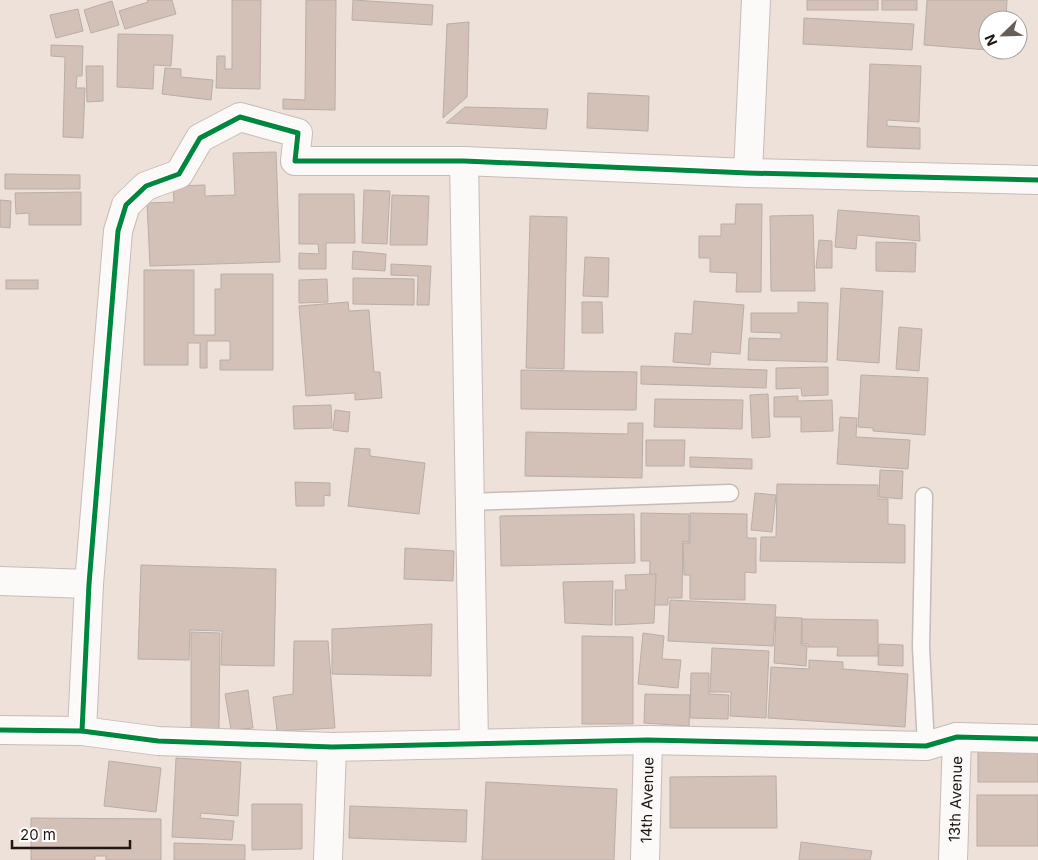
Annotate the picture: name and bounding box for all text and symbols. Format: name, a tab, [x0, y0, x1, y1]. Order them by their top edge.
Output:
north arrow	[978, 10, 1028, 60]
text: N	[981, 32, 1000, 49]
street label: 13th Avenue	[944, 756, 966, 842]
street label: 14th Avenue	[636, 757, 657, 844]
scale bar	[12, 818, 130, 850]
text: 20 m	[20, 825, 56, 844]

